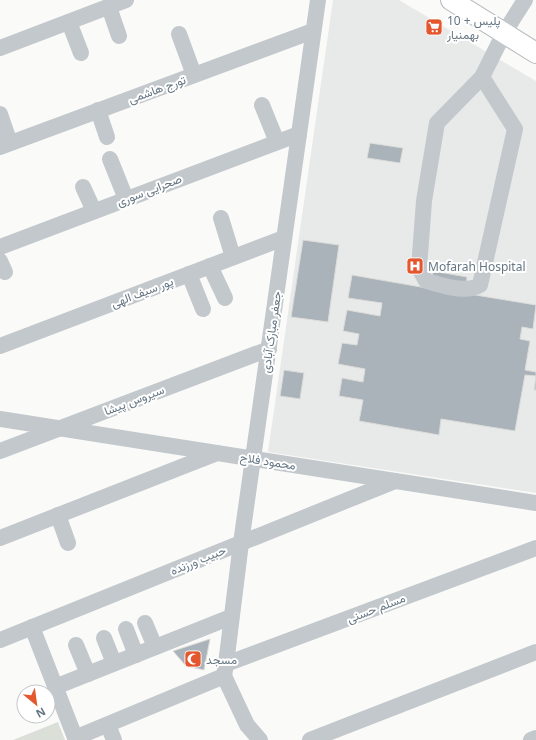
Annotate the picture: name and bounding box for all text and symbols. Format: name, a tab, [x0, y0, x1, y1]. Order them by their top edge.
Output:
place label: پلیس + 10 بهمنیار	[446, 12, 501, 43]
supermarket icon: پلیس + 10 بهمنیار	[424, 17, 444, 37]
street label: تورج هاشمی	[126, 71, 189, 108]
street label: صحرایی سوری	[114, 170, 184, 210]
hospital icon: Mofarah Hospital	[405, 256, 425, 276]
place label: Mofarah Hospital	[428, 258, 526, 275]
street label: پور سیف الهی	[108, 272, 176, 312]
street label: جعفر مبارک آبادی	[257, 290, 285, 374]
street label: سیروس پیشا	[102, 381, 166, 419]
street label: محمود فلاح	[239, 448, 297, 475]
street label: حبیب ورزنده	[168, 541, 228, 579]
street label: مسلم حسنی	[344, 589, 408, 627]
mosque icon: مسجد	[183, 649, 203, 669]
place label: مسجد	[206, 651, 237, 668]
north arrow	[16, 684, 56, 724]
text: N	[34, 704, 49, 722]

